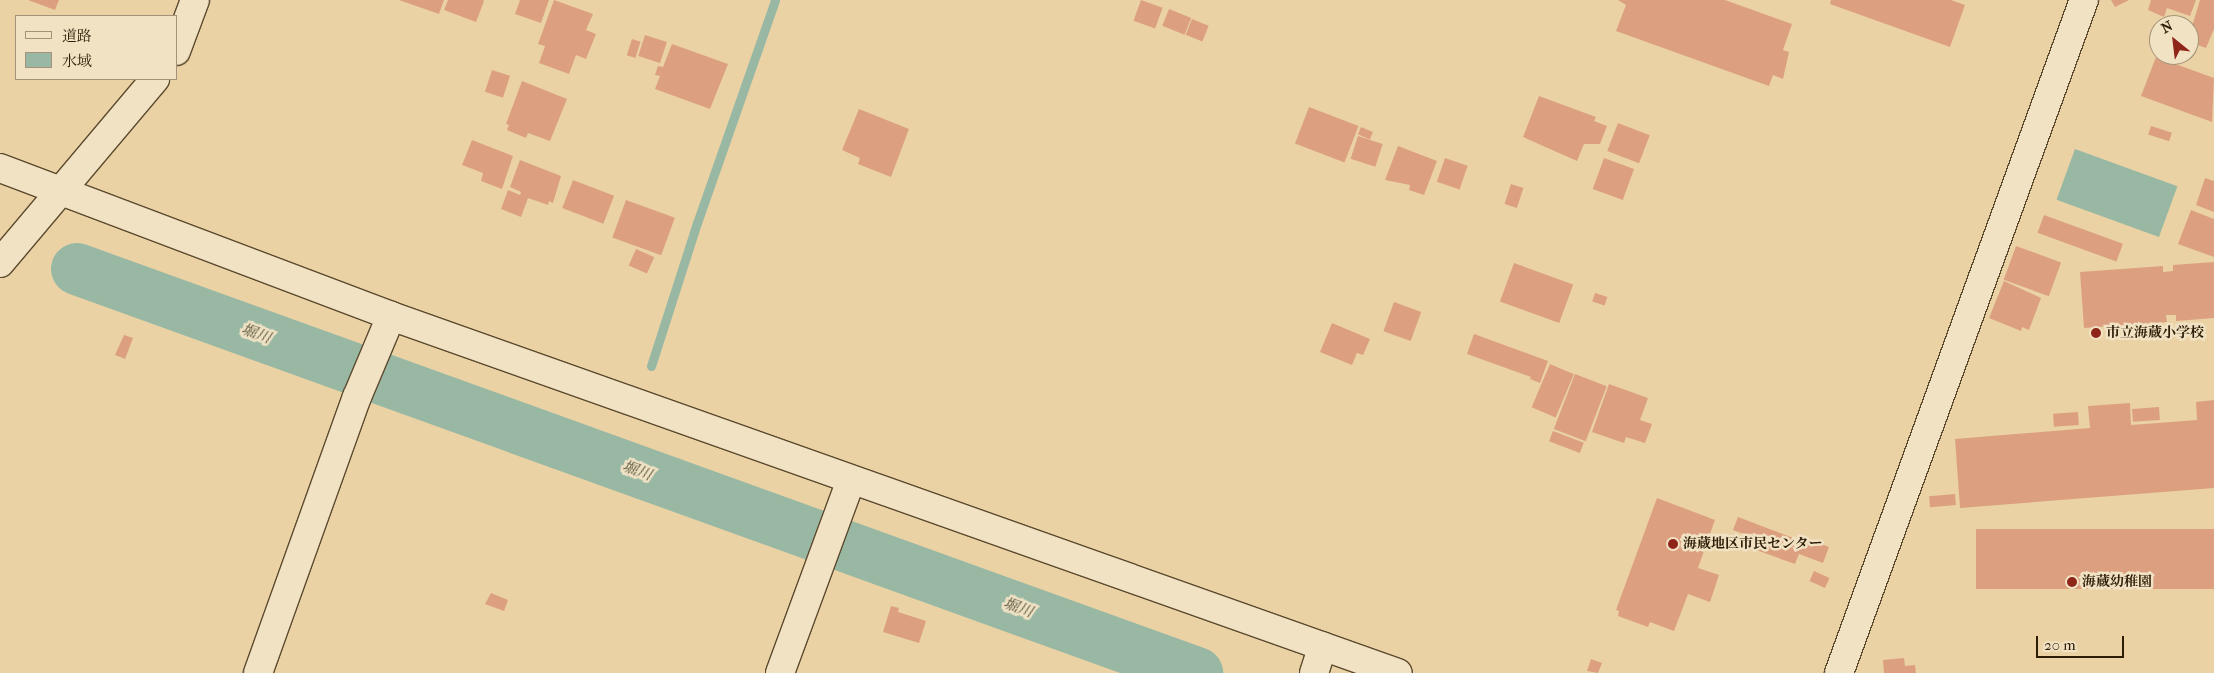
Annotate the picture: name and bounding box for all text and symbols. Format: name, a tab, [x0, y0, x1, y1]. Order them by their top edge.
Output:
legend	[15, 15, 178, 80]
north arrow	[2149, 15, 2199, 65]
text: N	[2158, 17, 2176, 37]
text: 道路	[62, 27, 92, 45]
text: 水域	[62, 52, 92, 70]
water label: 堀川	[239, 320, 273, 348]
place label: 市立海蔵小学校	[2106, 325, 2204, 341]
marker: 市立海蔵小学校	[2090, 327, 2102, 339]
water label: 堀川	[620, 457, 654, 485]
place label: 海蔵地区市民センター	[1683, 536, 1823, 552]
marker: 海蔵地区市民センター	[1667, 538, 1679, 550]
place label: 海蔵幼稚園	[2082, 574, 2152, 590]
marker: 海蔵幼稚園	[2066, 576, 2078, 588]
water label: 堀川	[1001, 594, 1035, 622]
scale bar	[2039, 626, 2126, 658]
text: 20 m	[2044, 636, 2076, 654]

